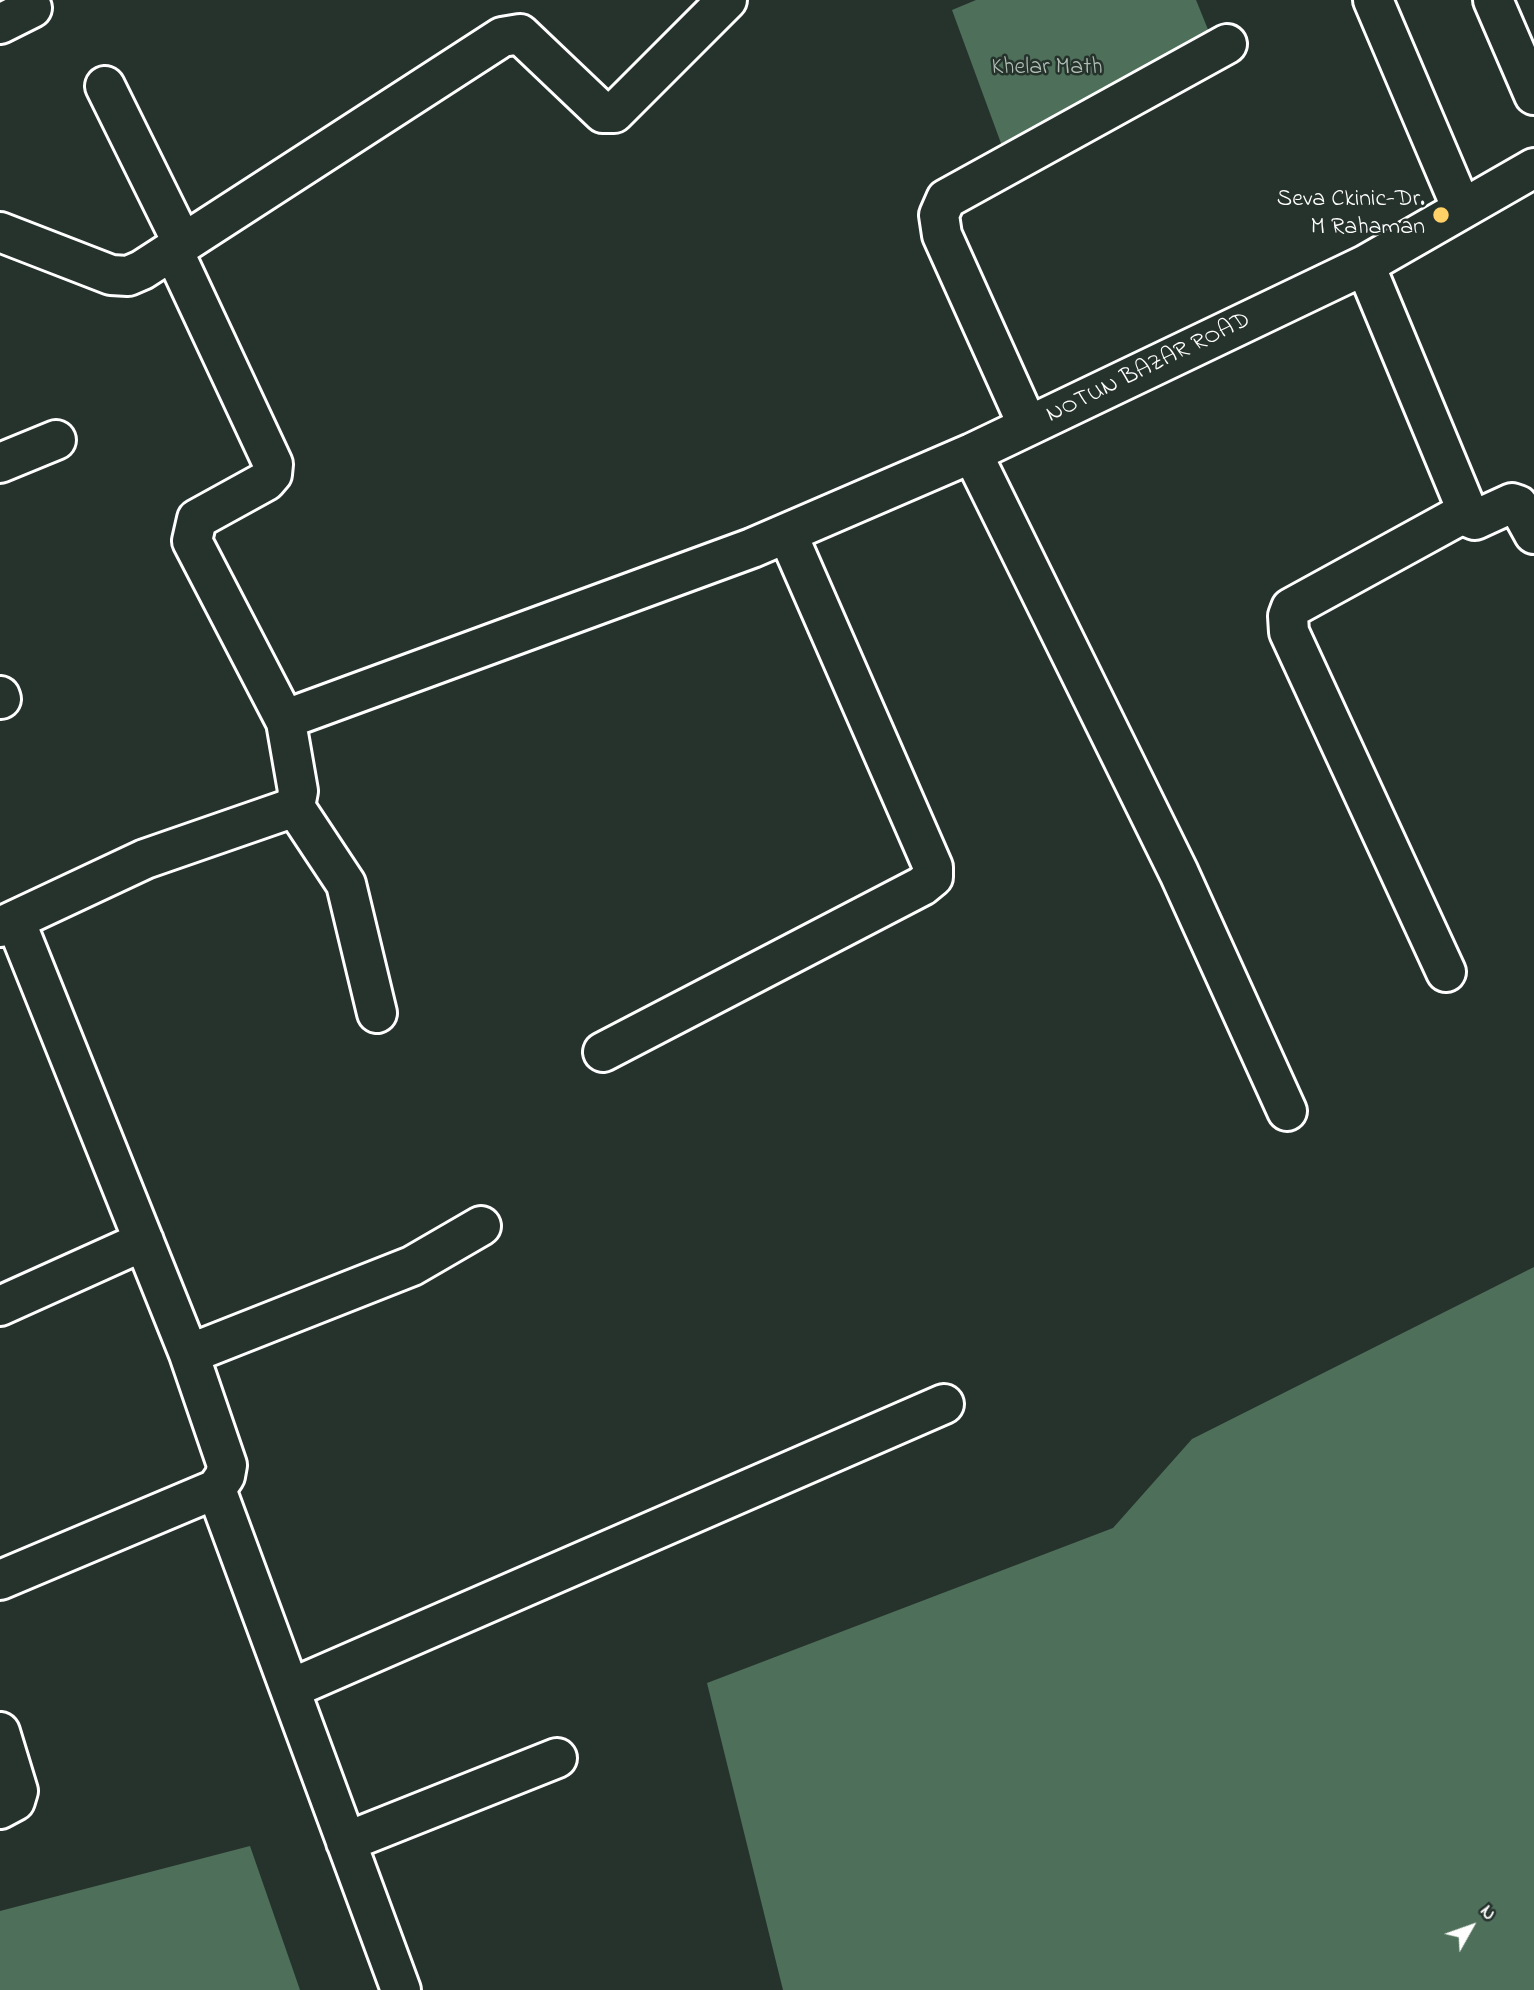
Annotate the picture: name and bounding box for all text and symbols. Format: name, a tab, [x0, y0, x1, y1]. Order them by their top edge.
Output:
park label: Khelar Math	[991, 55, 1103, 83]
place label: Seva Ckinic-Dr. M Rahaman	[1277, 187, 1425, 243]
marker: Seva Ckinic-Dr. M Rahaman	[1431, 205, 1451, 225]
street label: NOTUN BAZAR ROAD	[1042, 307, 1256, 431]
north arrow	[1436, 1892, 1506, 1962]
text: N	[1473, 1900, 1502, 1927]

